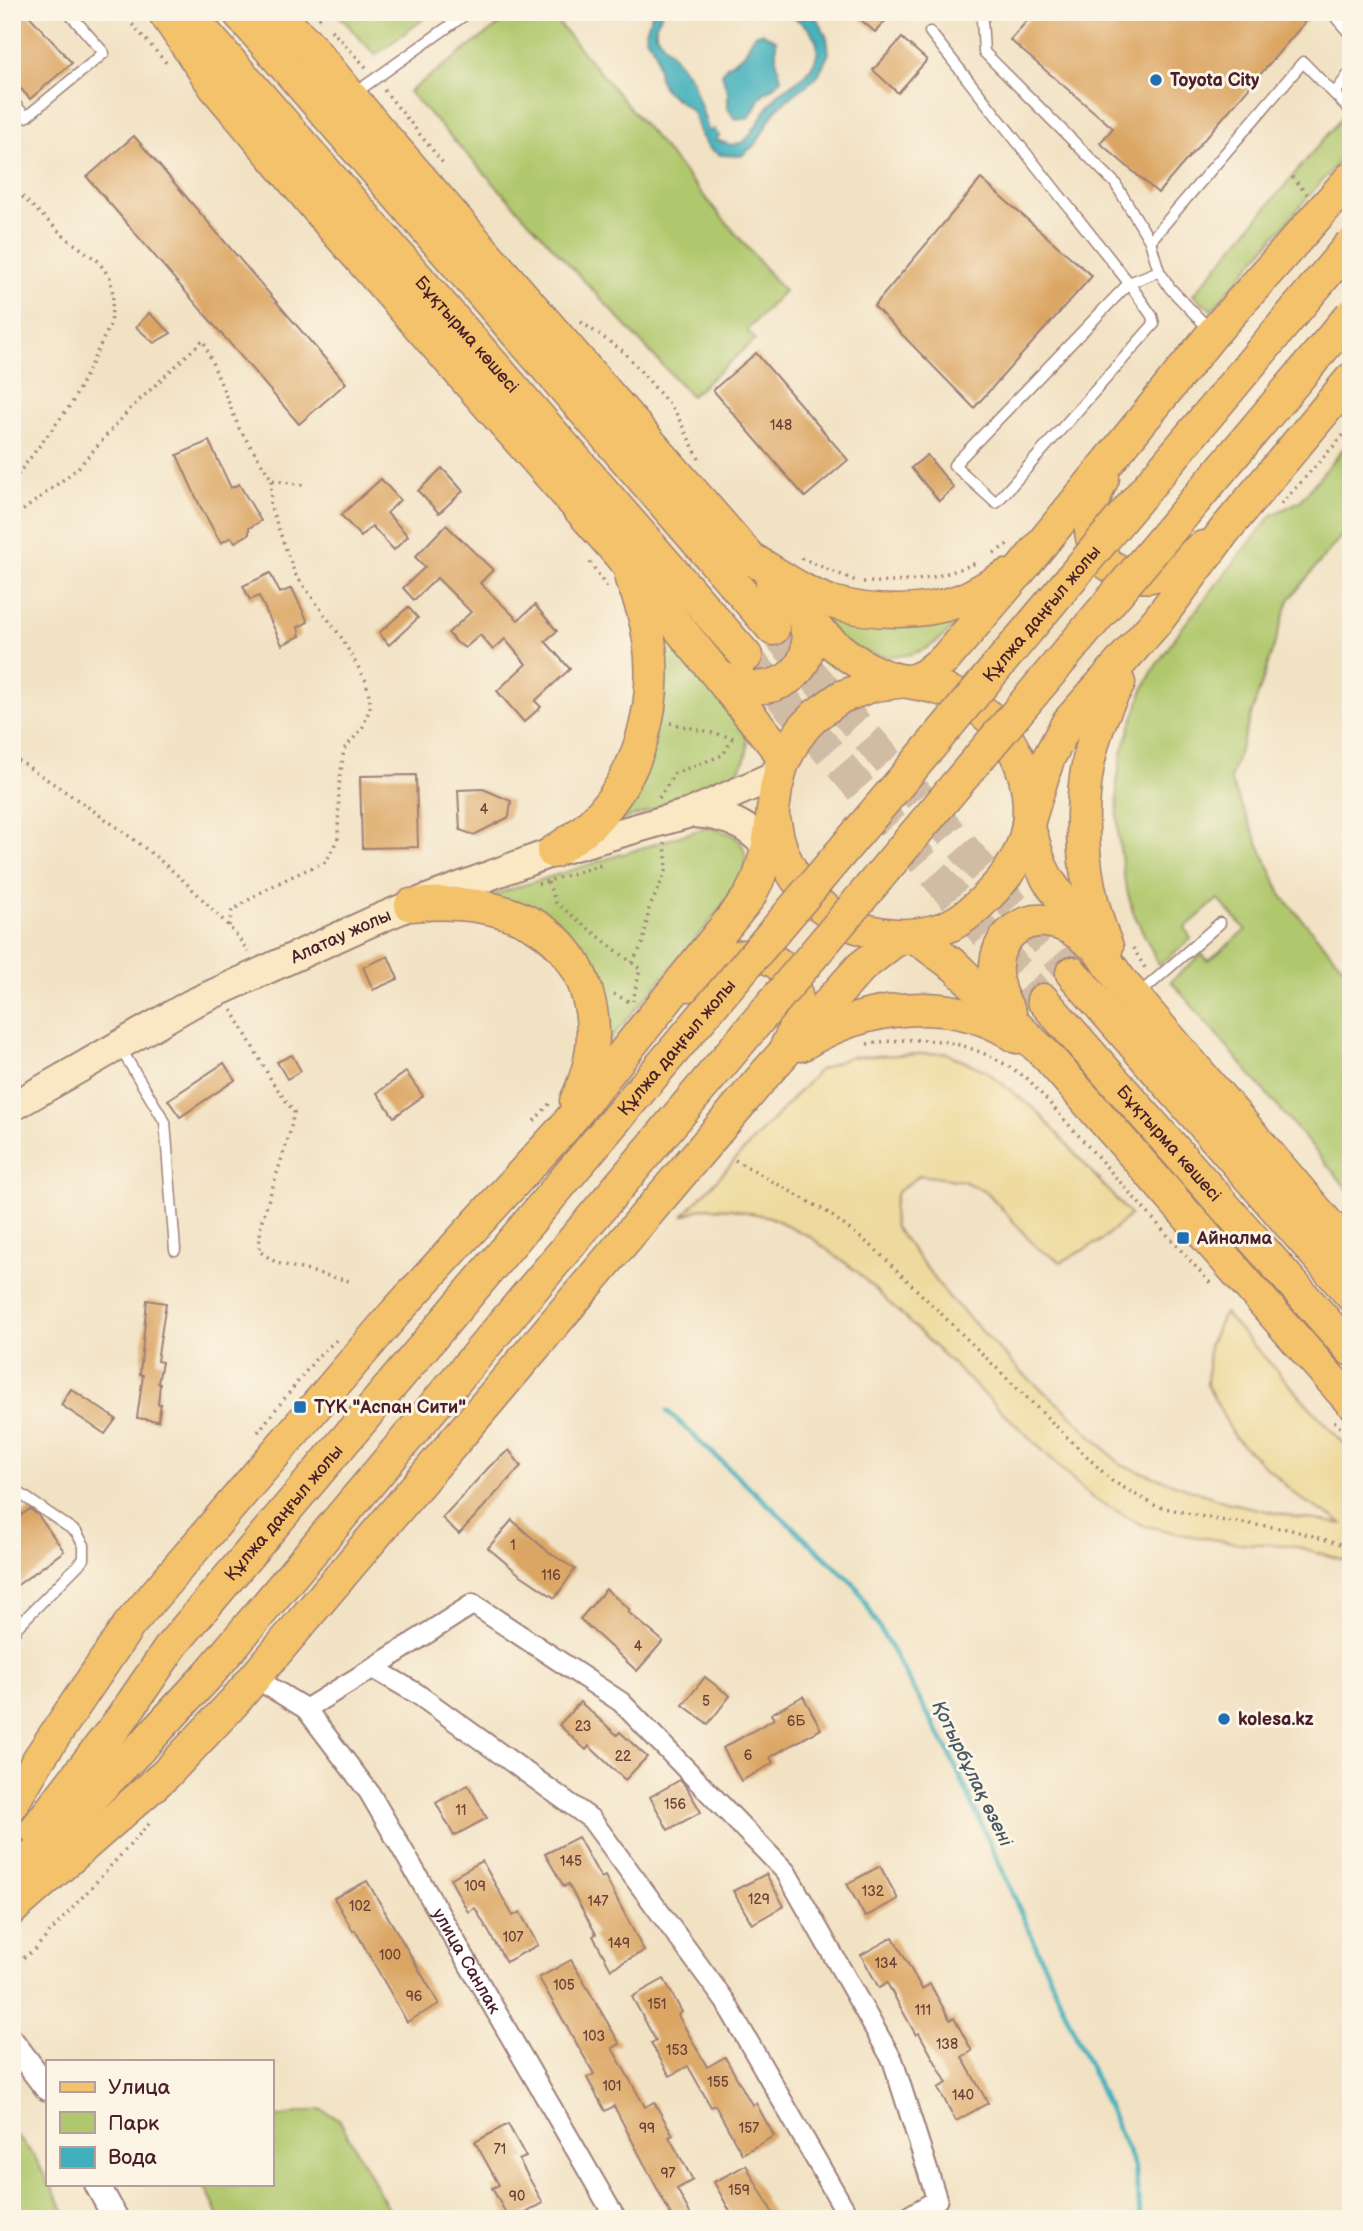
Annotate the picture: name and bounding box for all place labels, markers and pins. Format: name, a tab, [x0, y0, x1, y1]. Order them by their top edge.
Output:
place label: Toyota City	[1170, 70, 1260, 91]
marker: Toyota City	[1148, 72, 1164, 88]
place label: Айналма	[1196, 1228, 1273, 1249]
marker: Айналма	[1175, 1230, 1191, 1246]
place label: ТҮК "Аспан Сити"	[314, 1397, 466, 1418]
marker: ТҮК "Аспан Сити"	[292, 1399, 308, 1415]
place label: kolesa.kz	[1238, 1709, 1314, 1730]
marker: kolesa.kz	[1216, 1711, 1232, 1727]

